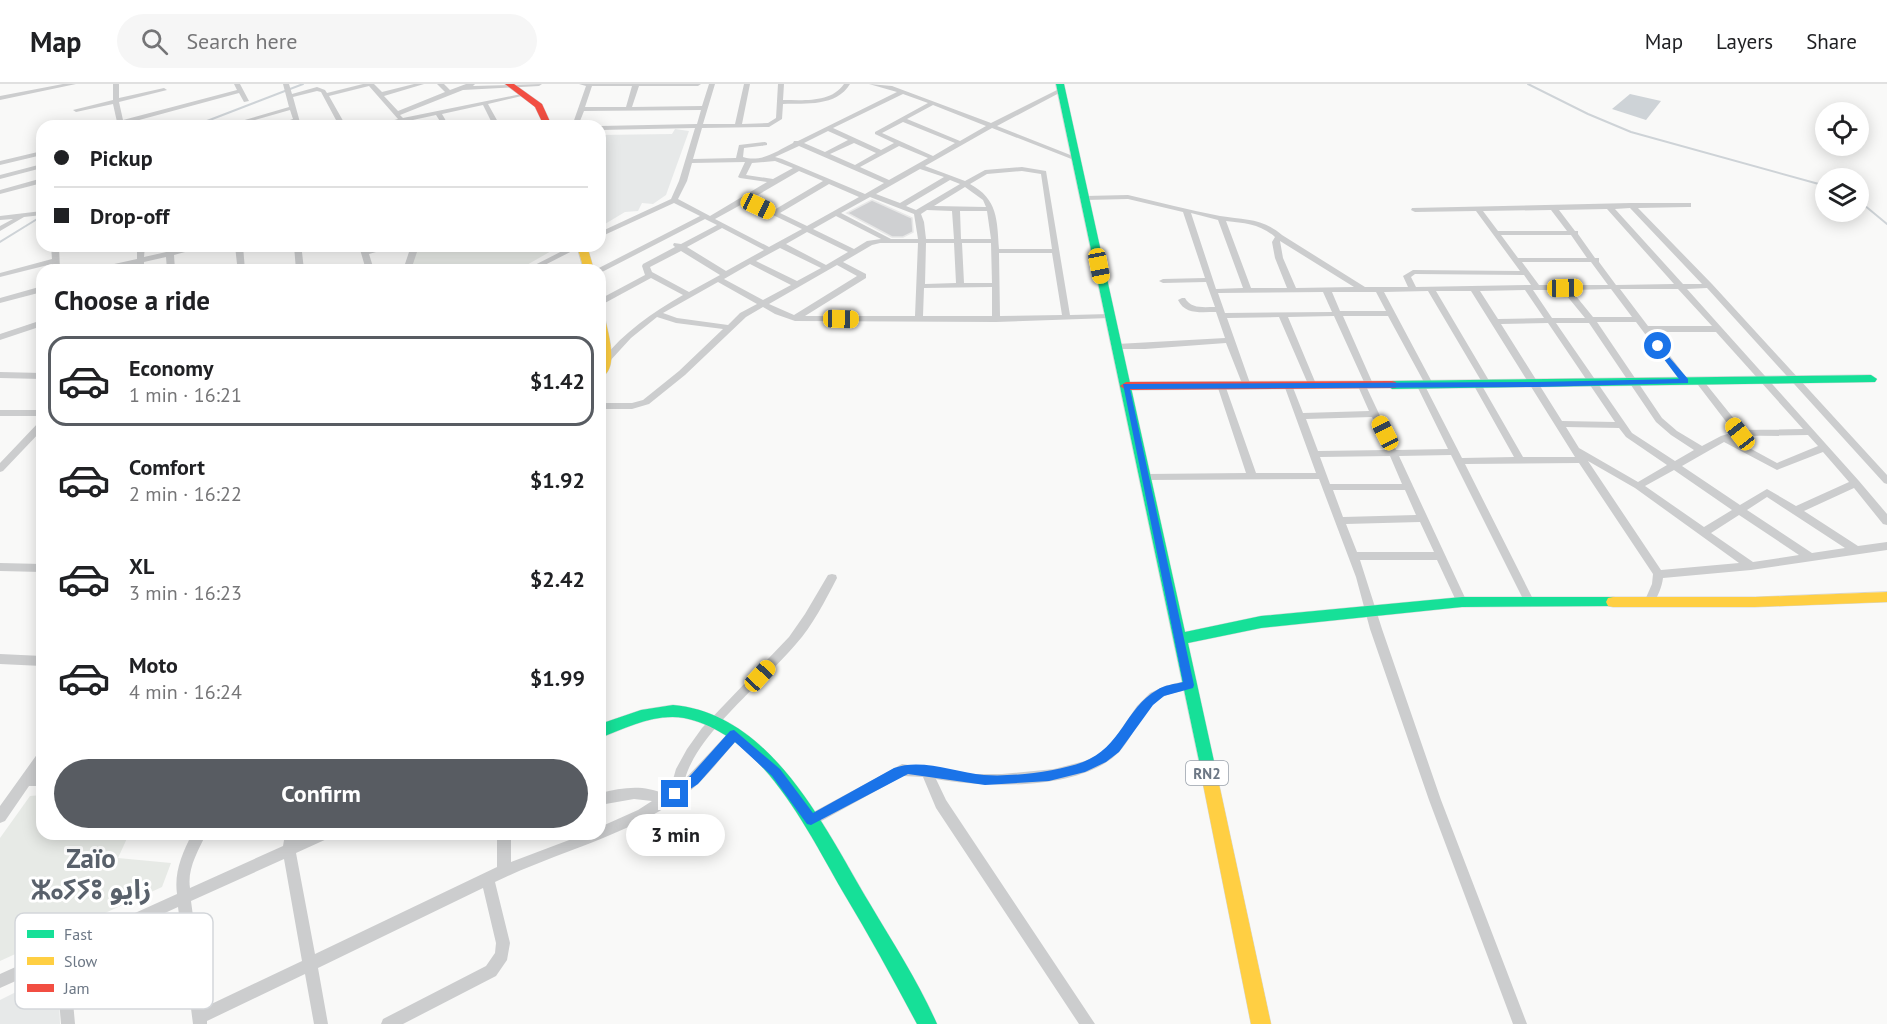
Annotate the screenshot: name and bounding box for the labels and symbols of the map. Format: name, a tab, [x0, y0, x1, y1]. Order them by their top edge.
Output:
car	[738, 190, 778, 222]
car	[1087, 247, 1111, 285]
car	[1547, 279, 1583, 297]
car	[823, 310, 859, 328]
route start	[1644, 332, 1671, 359]
car	[1369, 413, 1401, 453]
car	[1722, 414, 1758, 454]
car	[741, 657, 779, 695]
road number: RN2	[1186, 761, 1228, 785]
route end	[661, 780, 688, 807]
callout: 3 min	[626, 815, 724, 857]
district label: Zaïo ⵣⴰⵢⵢⵓ زايو	[31, 841, 151, 906]
legend	[15, 913, 213, 1009]
text: Fast	[64, 924, 93, 944]
text: Slow	[64, 951, 98, 971]
text: Jam	[63, 978, 90, 998]

